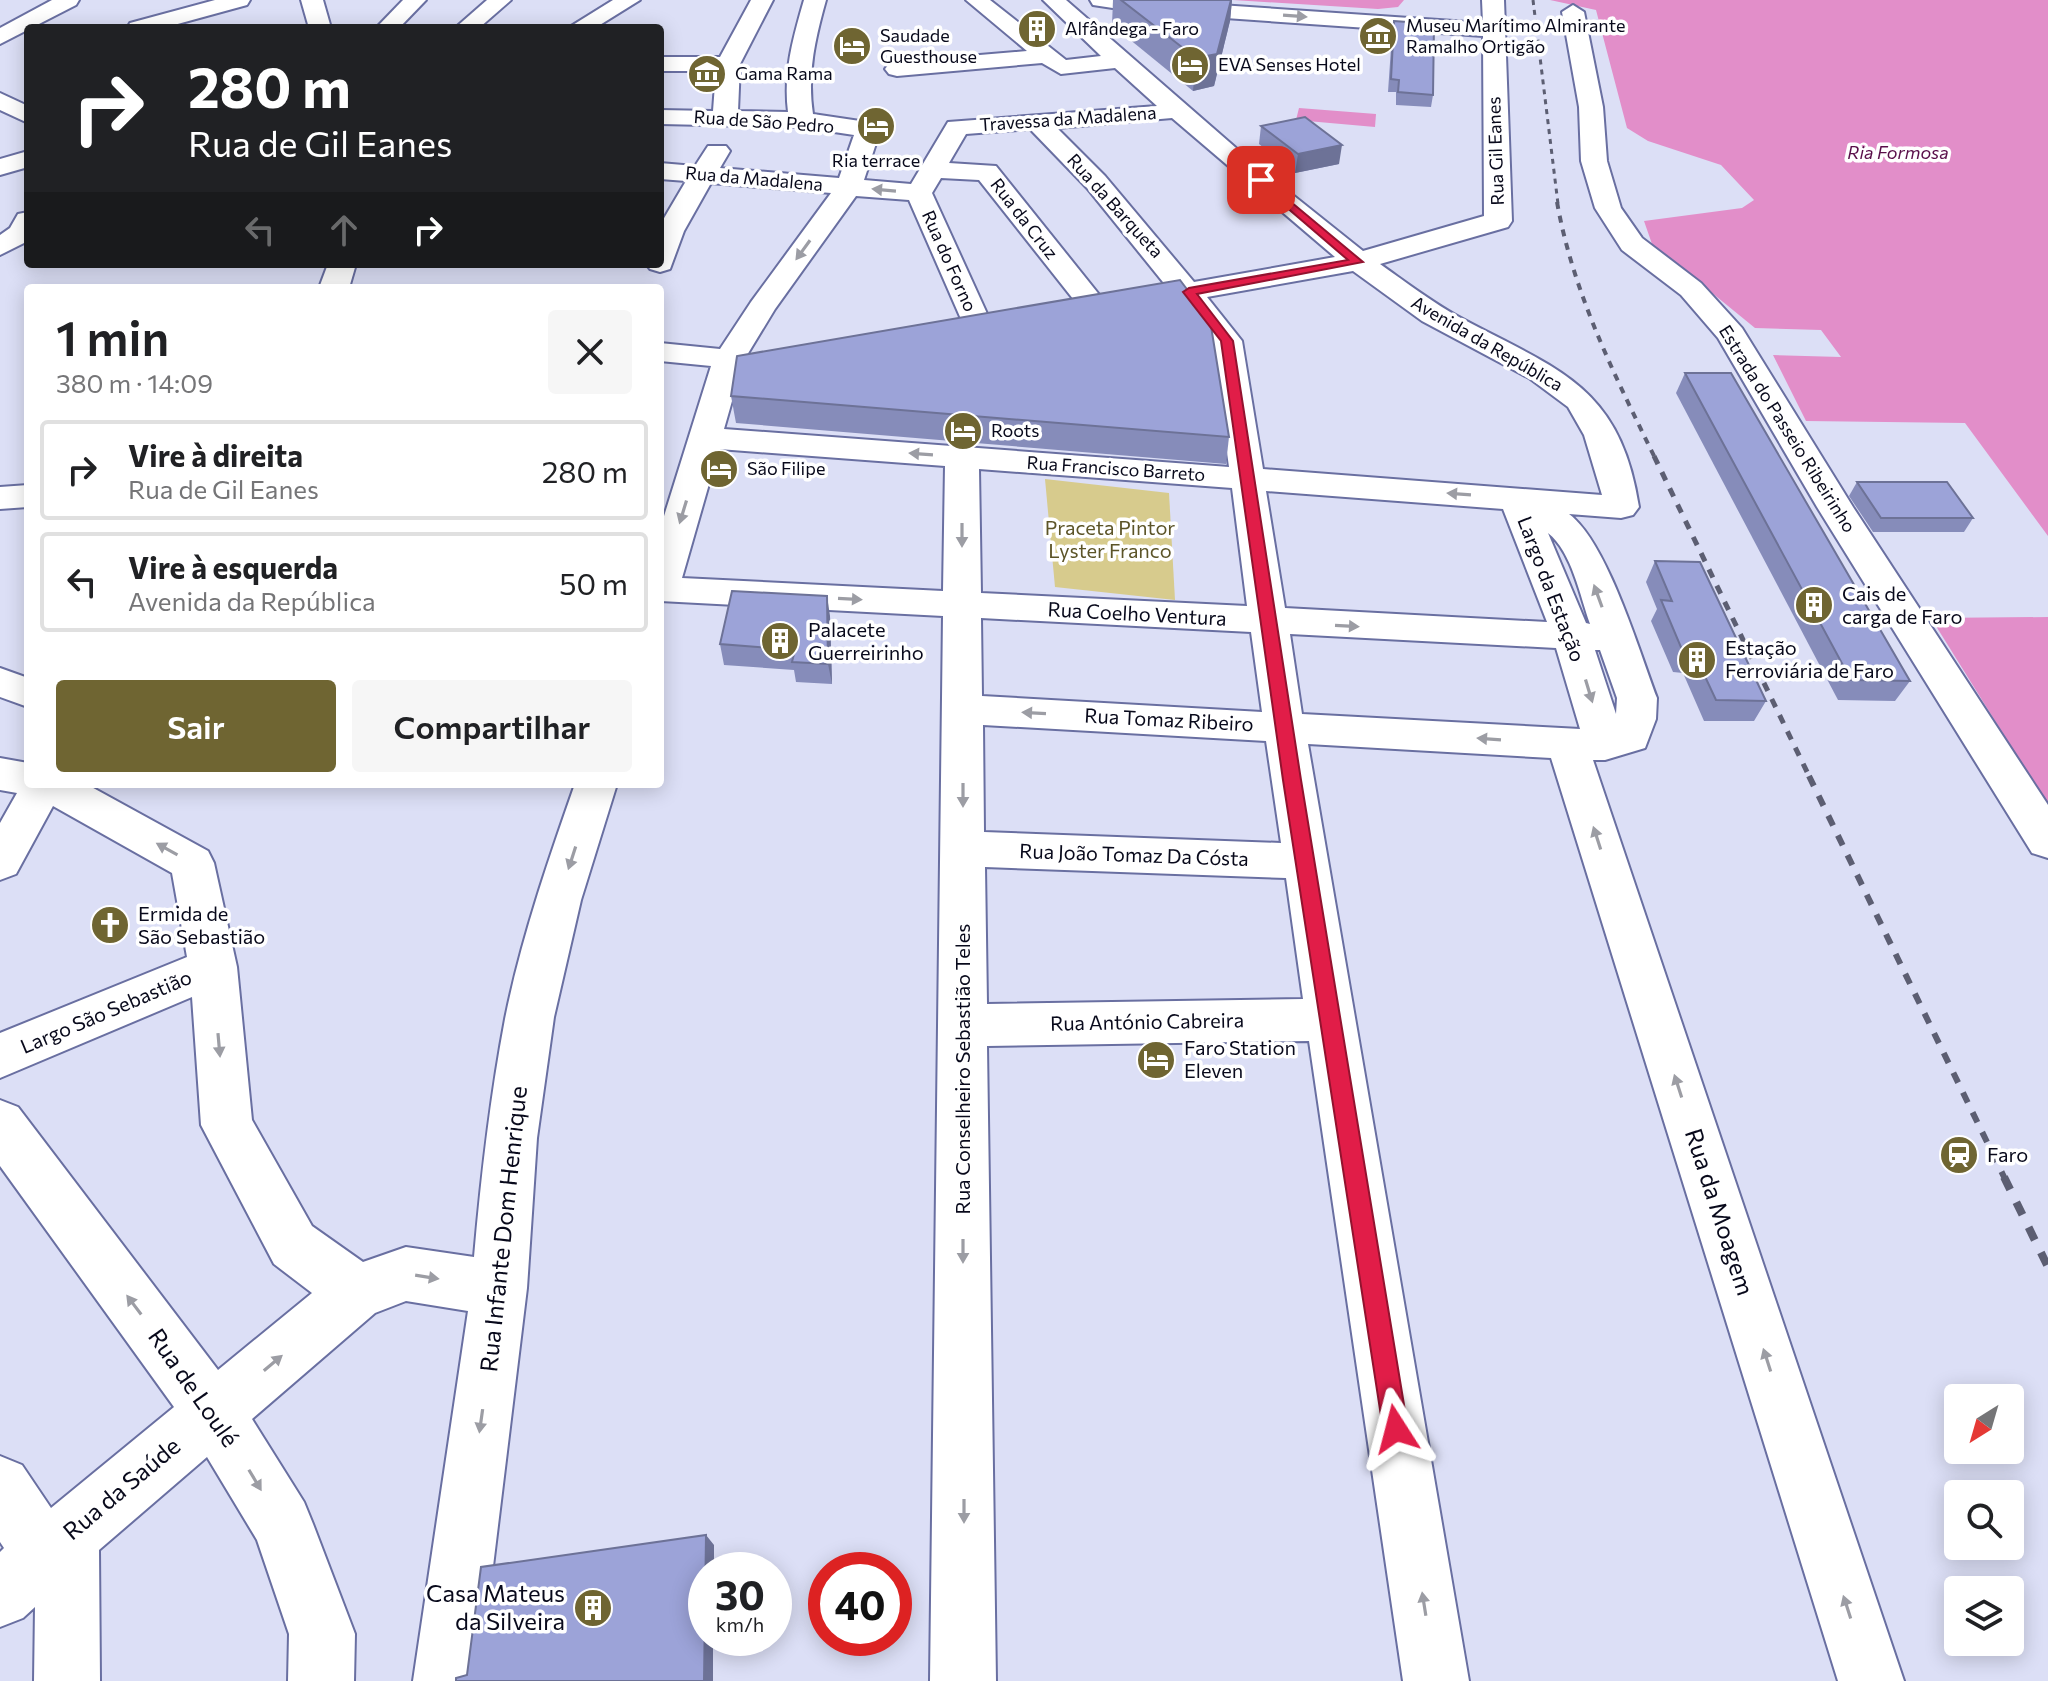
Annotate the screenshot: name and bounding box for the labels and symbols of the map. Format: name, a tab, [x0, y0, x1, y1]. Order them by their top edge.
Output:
building icon: Alfândega - Faro	[1016, 8, 1058, 50]
one-way arrow	[1283, 10, 1308, 23]
place label: Museu Marítimo Almirante Ramalho Ortigão	[1406, 14, 1625, 57]
museum icon: Museu Marítimo Almirante Ramalho Ortigão	[1357, 15, 1399, 57]
place label: Alfândega - Faro	[1065, 17, 1199, 39]
place label: Saudade Guesthouse	[880, 24, 977, 67]
hotel icon: Saudade Guesthouse	[831, 25, 873, 67]
hotel icon: EVA Senses Hotel	[1169, 44, 1211, 86]
museum icon: Gama Rama	[686, 53, 728, 95]
place label: EVA Senses Hotel	[1218, 53, 1361, 75]
place label: Gama Rama	[735, 62, 833, 84]
street label: Rua Gil Eanes	[1482, 96, 1508, 206]
street label: Travessa da Madalena	[979, 101, 1157, 135]
street label: Rua de São Pedro	[693, 105, 835, 137]
hotel icon: Ria terrace	[855, 105, 897, 147]
water label: Ria Formosa	[1847, 141, 1949, 163]
pin	[1227, 146, 1295, 214]
place label: Ria terrace	[832, 149, 920, 171]
street label: Rua da Barqueta	[1063, 149, 1168, 262]
street label: Rua da Madalena	[684, 161, 824, 195]
street label: Rua da Cruz	[986, 174, 1063, 263]
one-way arrow	[871, 183, 896, 196]
street label: Rua do Forno	[918, 207, 982, 315]
one-way arrow	[795, 239, 811, 261]
street label: Avenida da República	[1408, 291, 1567, 396]
street label: Estrada do Passeio Ribeirinho	[1715, 321, 1861, 536]
hotel icon: Roots	[942, 410, 984, 452]
place label: Roots	[991, 419, 1039, 441]
one-way arrow	[908, 447, 933, 460]
hotel icon: São Filipe	[698, 448, 740, 490]
street label: Rua Francisco Barreto	[1026, 451, 1206, 485]
place label: São Filipe	[747, 457, 825, 479]
one-way arrow	[1446, 487, 1471, 500]
one-way arrow	[677, 501, 689, 525]
street label: Largo da Estação	[1513, 513, 1591, 665]
park label: Praceta Pintor Lyster Franco	[1045, 515, 1175, 562]
one-way arrow	[956, 523, 969, 548]
place label: Cais de carga de Faro	[1842, 581, 1962, 628]
one-way arrow	[1591, 584, 1604, 608]
building icon: Cais de carga de Faro	[1793, 584, 1835, 626]
one-way arrow	[838, 592, 863, 605]
street label: Rua Coelho Ventura	[1047, 596, 1227, 630]
place label: Palacete Guerreirinho	[808, 617, 924, 664]
one-way arrow	[1335, 619, 1360, 632]
building icon: Palacete Guerreirinho	[759, 620, 801, 662]
place label: Estação Ferroviária de Faro	[1725, 635, 1894, 682]
building icon: Estação Ferroviária de Faro	[1676, 639, 1718, 681]
one-way arrow	[1583, 679, 1596, 703]
street label: Rua Tomaz Ribeiro	[1084, 703, 1254, 735]
one-way arrow	[1021, 706, 1046, 719]
one-way arrow	[1476, 732, 1501, 745]
one-way arrow	[957, 783, 969, 808]
one-way arrow	[1591, 826, 1603, 850]
street label: Rua João Tomaz Da Cósta	[1019, 838, 1249, 870]
one-way arrow	[156, 843, 179, 856]
one-way arrow	[565, 846, 577, 870]
place label: Ermida de São Sebastião	[138, 901, 265, 948]
church icon: Ermida de São Sebastião	[89, 904, 131, 946]
street label: Rua Conselheiro Sebastião Teles	[950, 924, 974, 1214]
street label: Largo São Sebastião	[16, 964, 195, 1058]
street label: Rua António Cabreira	[1050, 1007, 1244, 1035]
one-way arrow	[213, 1033, 226, 1058]
place label: Faro Station Eleven	[1184, 1035, 1296, 1082]
hotel icon: Faro Station Eleven	[1135, 1039, 1177, 1081]
one-way arrow	[1671, 1073, 1683, 1097]
street label: Rua Infante Dom Henrique	[473, 1084, 532, 1373]
street label: Rua da Moagem	[1680, 1124, 1761, 1299]
station icon: Faro	[1938, 1134, 1980, 1176]
place label: Faro	[1987, 1142, 2028, 1166]
one-way arrow	[957, 1239, 969, 1264]
one-way arrow	[415, 1271, 440, 1284]
one-way arrow	[127, 1295, 142, 1316]
street label: Rua de Loulé	[143, 1322, 246, 1452]
one-way arrow	[1760, 1347, 1773, 1371]
one-way arrow	[263, 1355, 283, 1372]
north arrow	[1944, 1384, 2024, 1464]
position arrow	[1354, 1387, 1438, 1471]
one-way arrow	[474, 1409, 487, 1434]
street label: Rua da Saúde	[57, 1430, 186, 1545]
one-way arrow	[247, 1469, 262, 1490]
one-way arrow	[958, 1499, 970, 1524]
speed limit sign: 40	[808, 1552, 912, 1656]
place label: Casa Mateus da Silveira	[426, 1578, 565, 1635]
building icon: Casa Mateus da Silveira	[572, 1587, 614, 1629]
one-way arrow	[1417, 1591, 1430, 1616]
one-way arrow	[1841, 1595, 1853, 1619]

